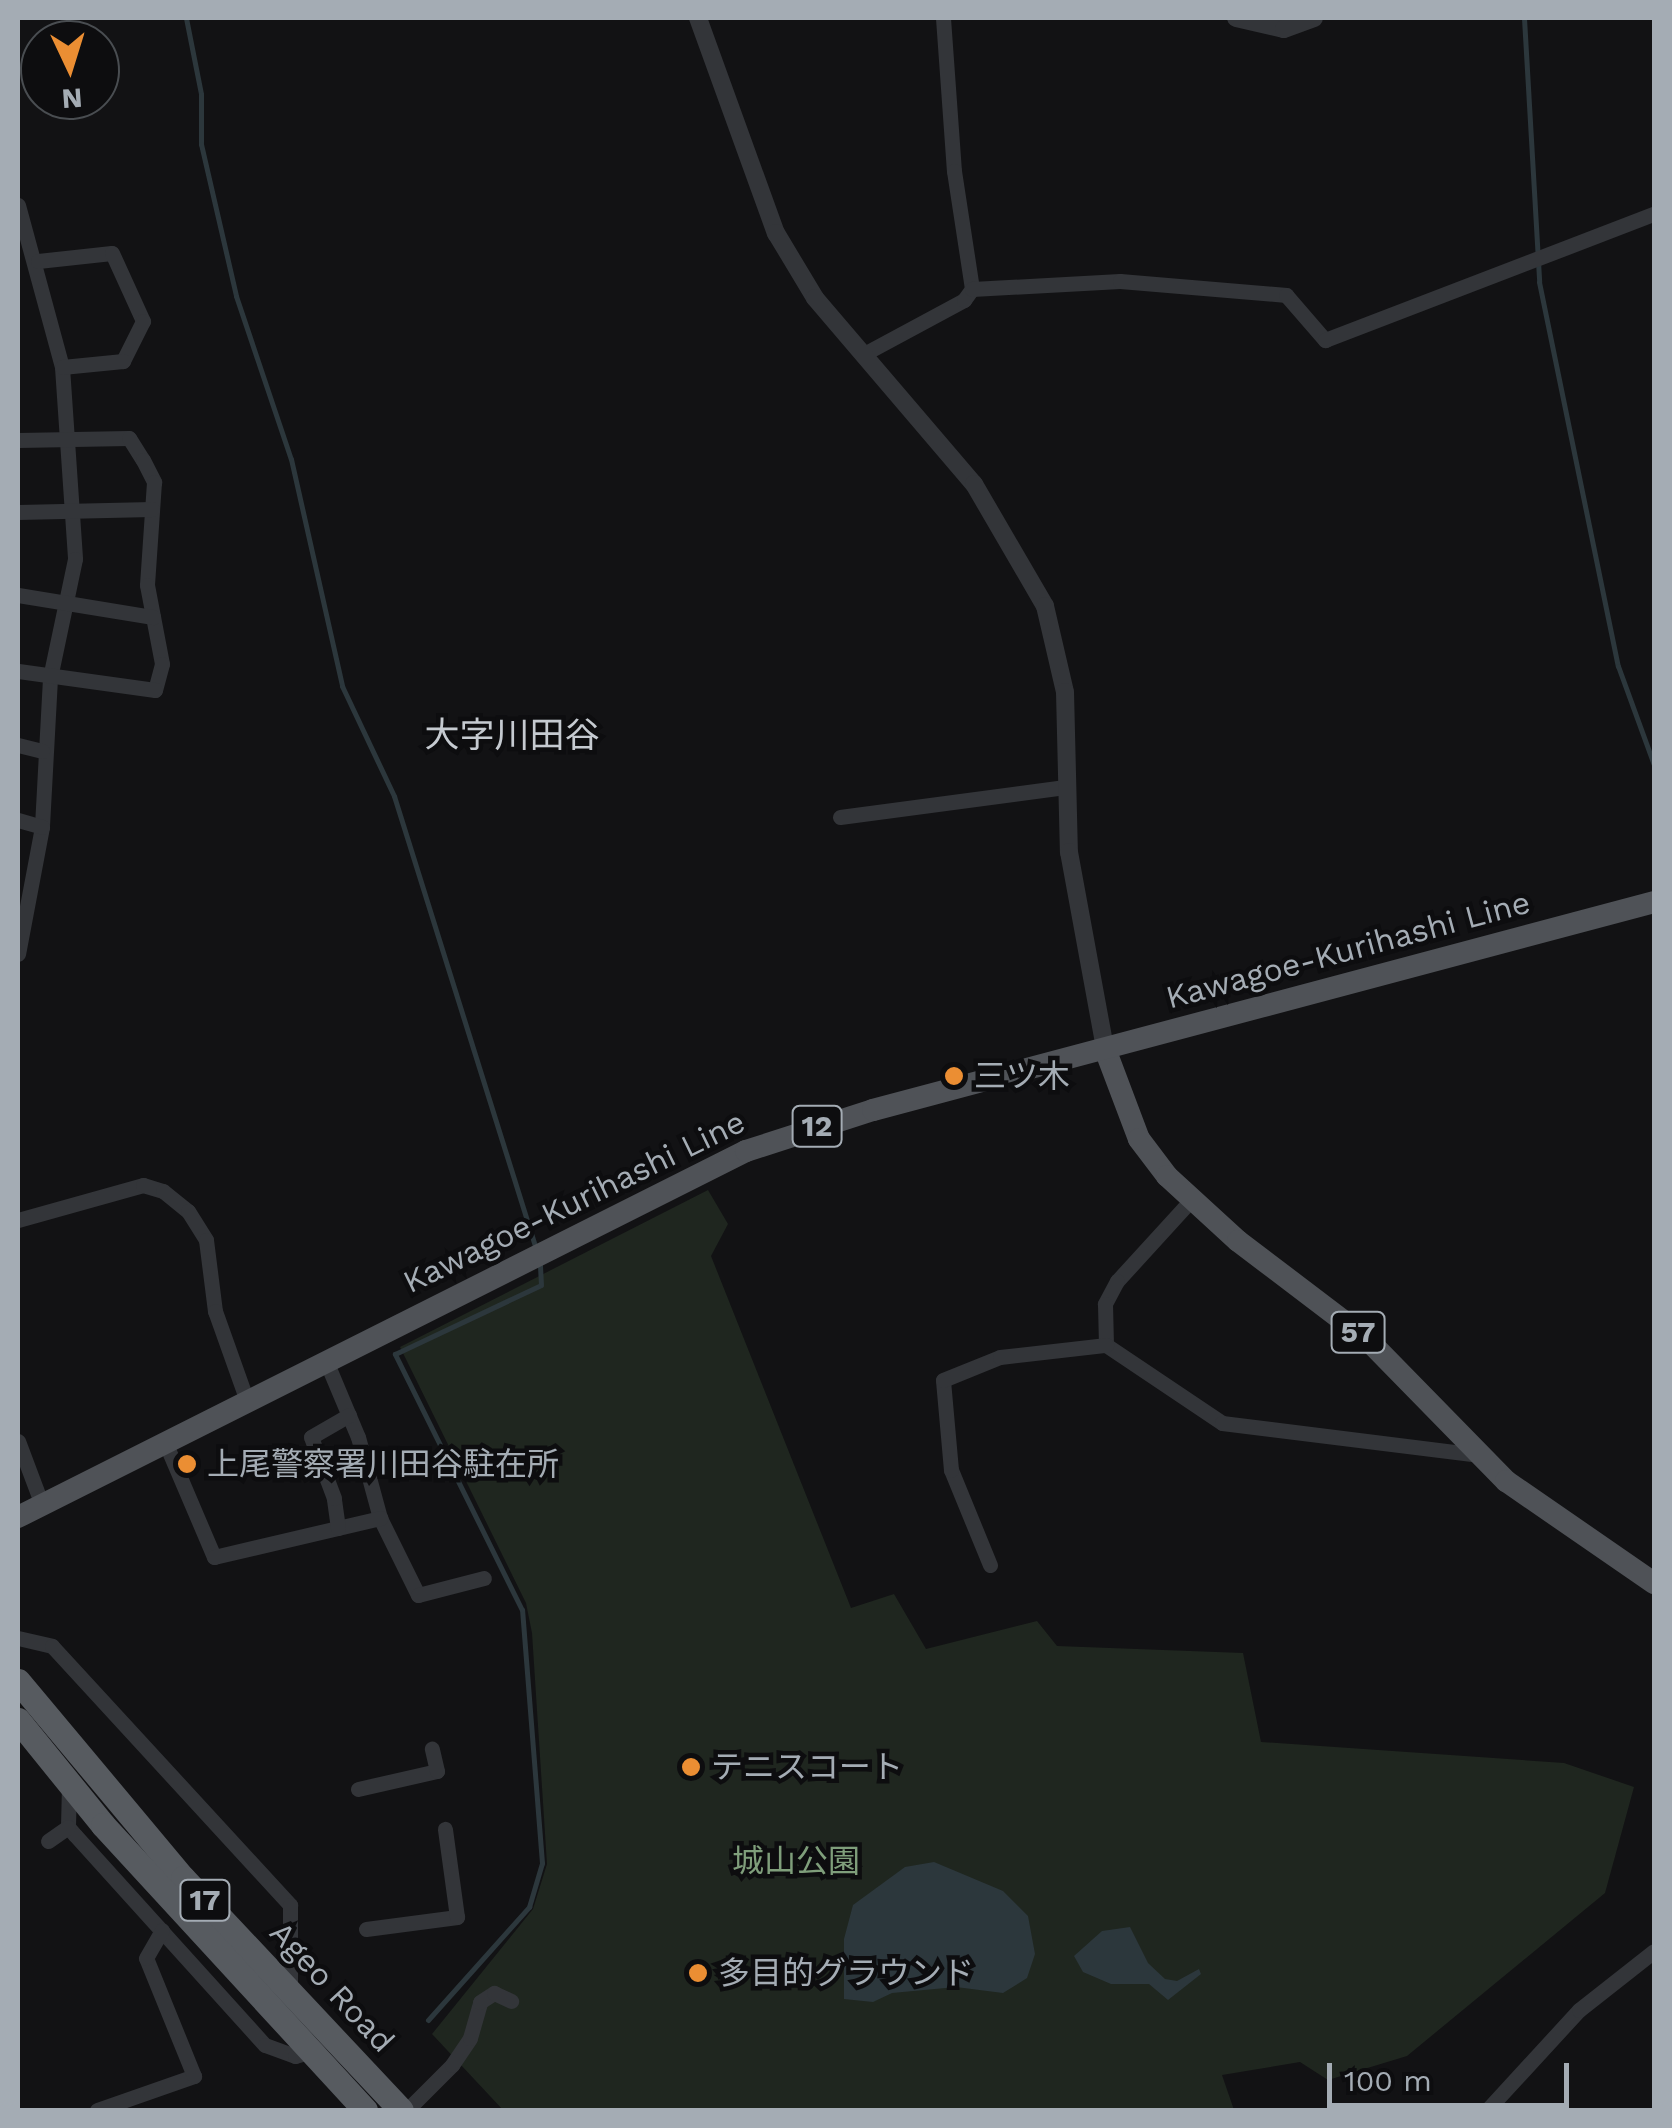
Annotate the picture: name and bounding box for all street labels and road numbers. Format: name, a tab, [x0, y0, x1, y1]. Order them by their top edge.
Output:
street label: Kawagoe-Kurihashi Line	[1162, 883, 1534, 1017]
road number: 12	[790, 1101, 844, 1151]
street label: Kawagoe-Kurihashi Line	[397, 1102, 751, 1302]
road number: 57	[1330, 1307, 1386, 1357]
road number: 17	[178, 1875, 232, 1925]
street label: Ageo Road	[262, 1914, 402, 2060]

